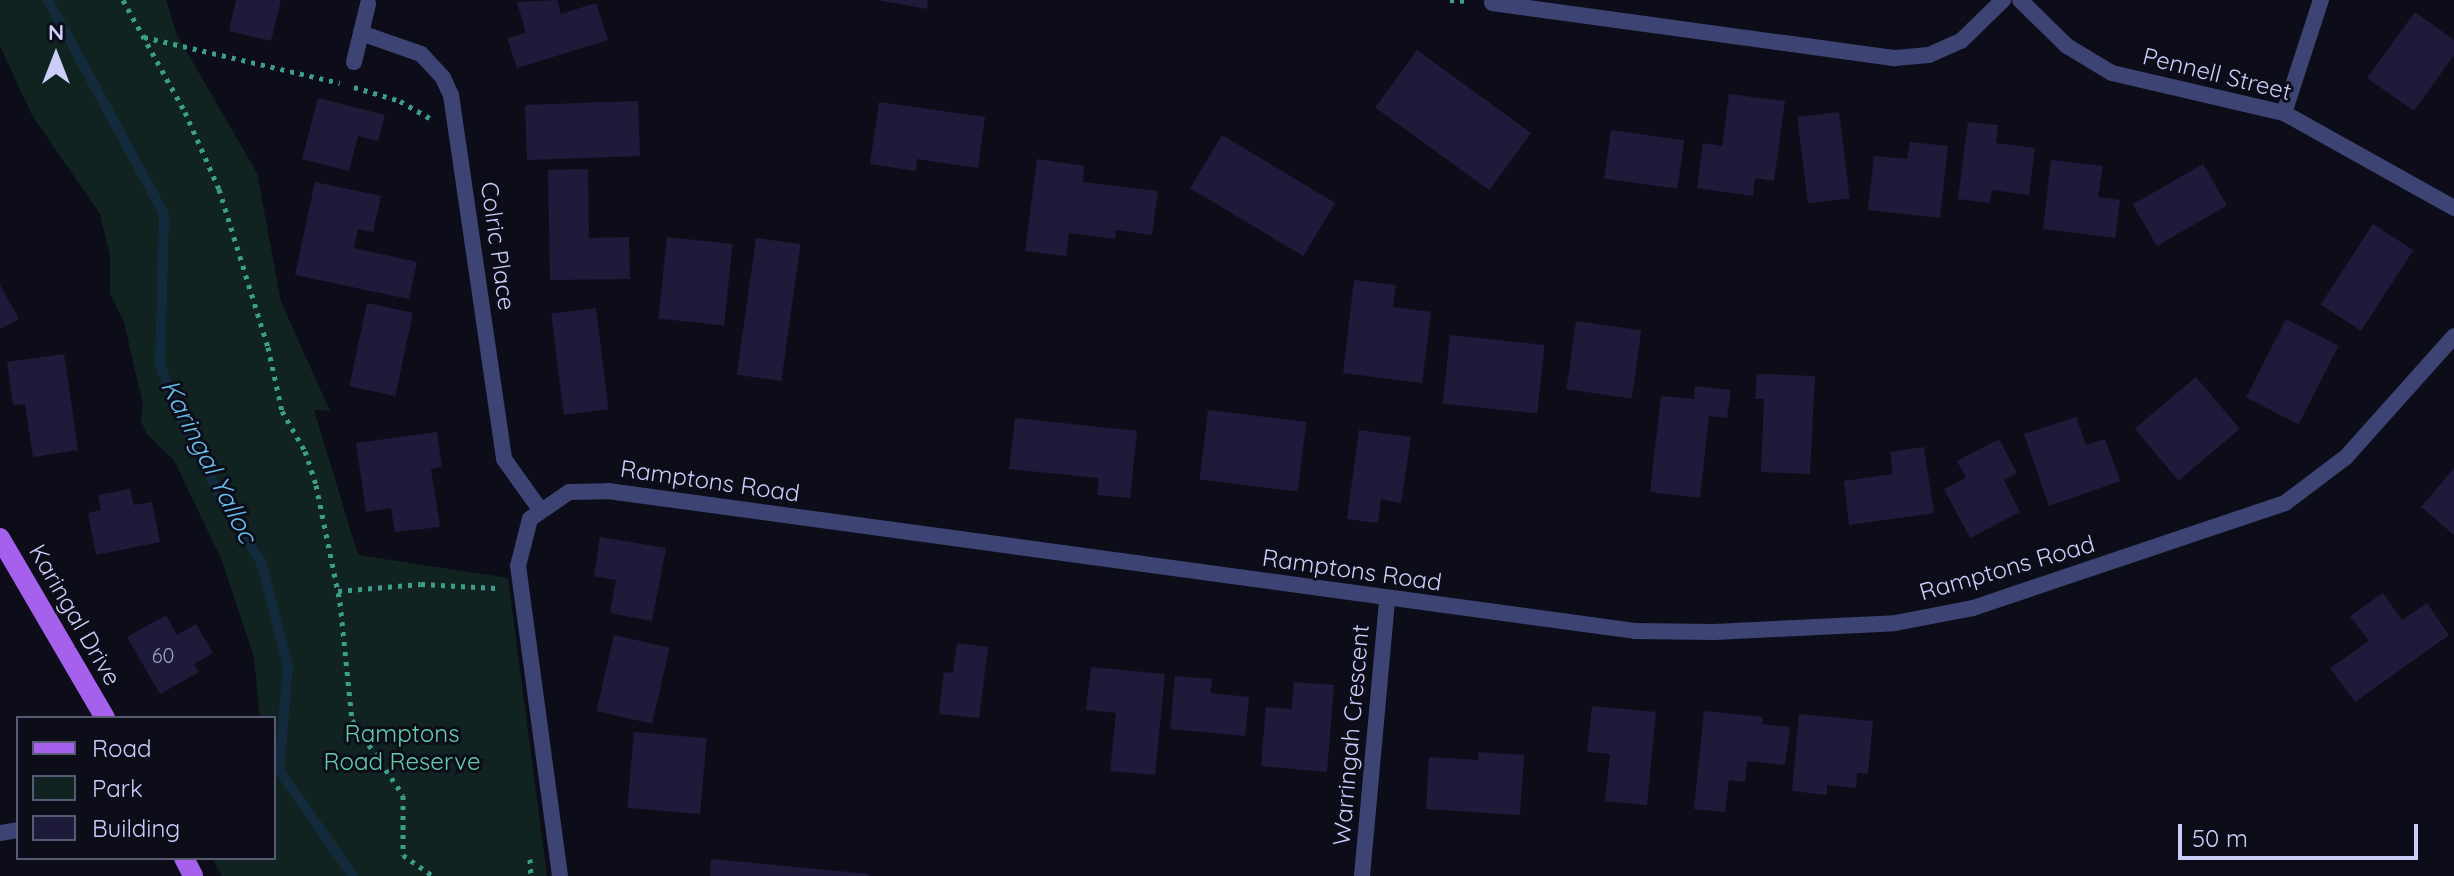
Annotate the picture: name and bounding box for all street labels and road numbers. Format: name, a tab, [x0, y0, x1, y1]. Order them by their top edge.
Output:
street label: Pennell Street	[2140, 42, 2294, 106]
street label: Colric Place	[475, 180, 521, 312]
street label: Ramptons Road	[618, 454, 802, 508]
street label: Ramptons Road	[1916, 529, 2098, 607]
street label: Karingal Drive	[23, 539, 127, 691]
street label: Ramptons Road	[1260, 543, 1444, 597]
street label: Warringah Crescent	[1327, 623, 1375, 847]

